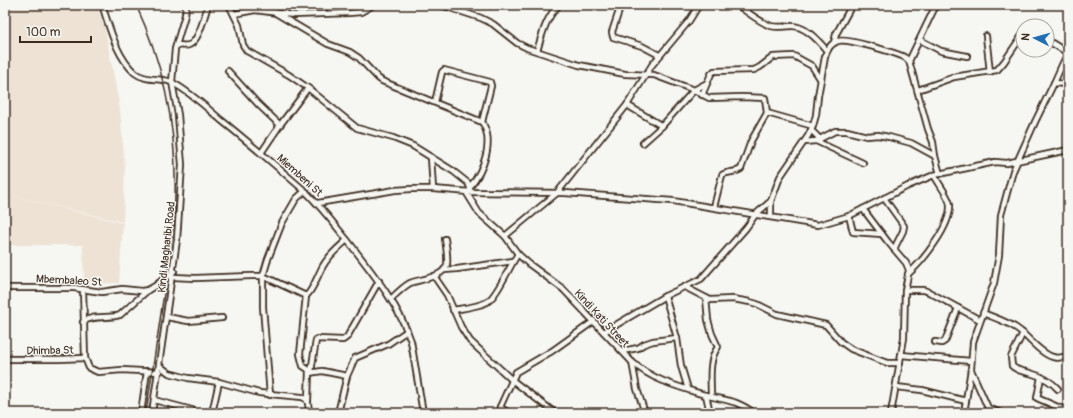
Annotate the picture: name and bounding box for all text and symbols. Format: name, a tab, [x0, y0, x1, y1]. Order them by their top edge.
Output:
scale bar	[20, 18, 91, 44]
north arrow	[1015, 18, 1055, 58]
text: 100 m	[26, 25, 61, 40]
text: N	[1019, 32, 1032, 41]
street label: Miembeni St	[274, 151, 326, 200]
street label: Kindi Magharibi Road	[155, 201, 178, 293]
street label: Mbembaleo St	[36, 272, 103, 289]
street label: Kindi Kati Street	[571, 287, 632, 350]
street label: Dhimba St	[26, 344, 74, 357]

